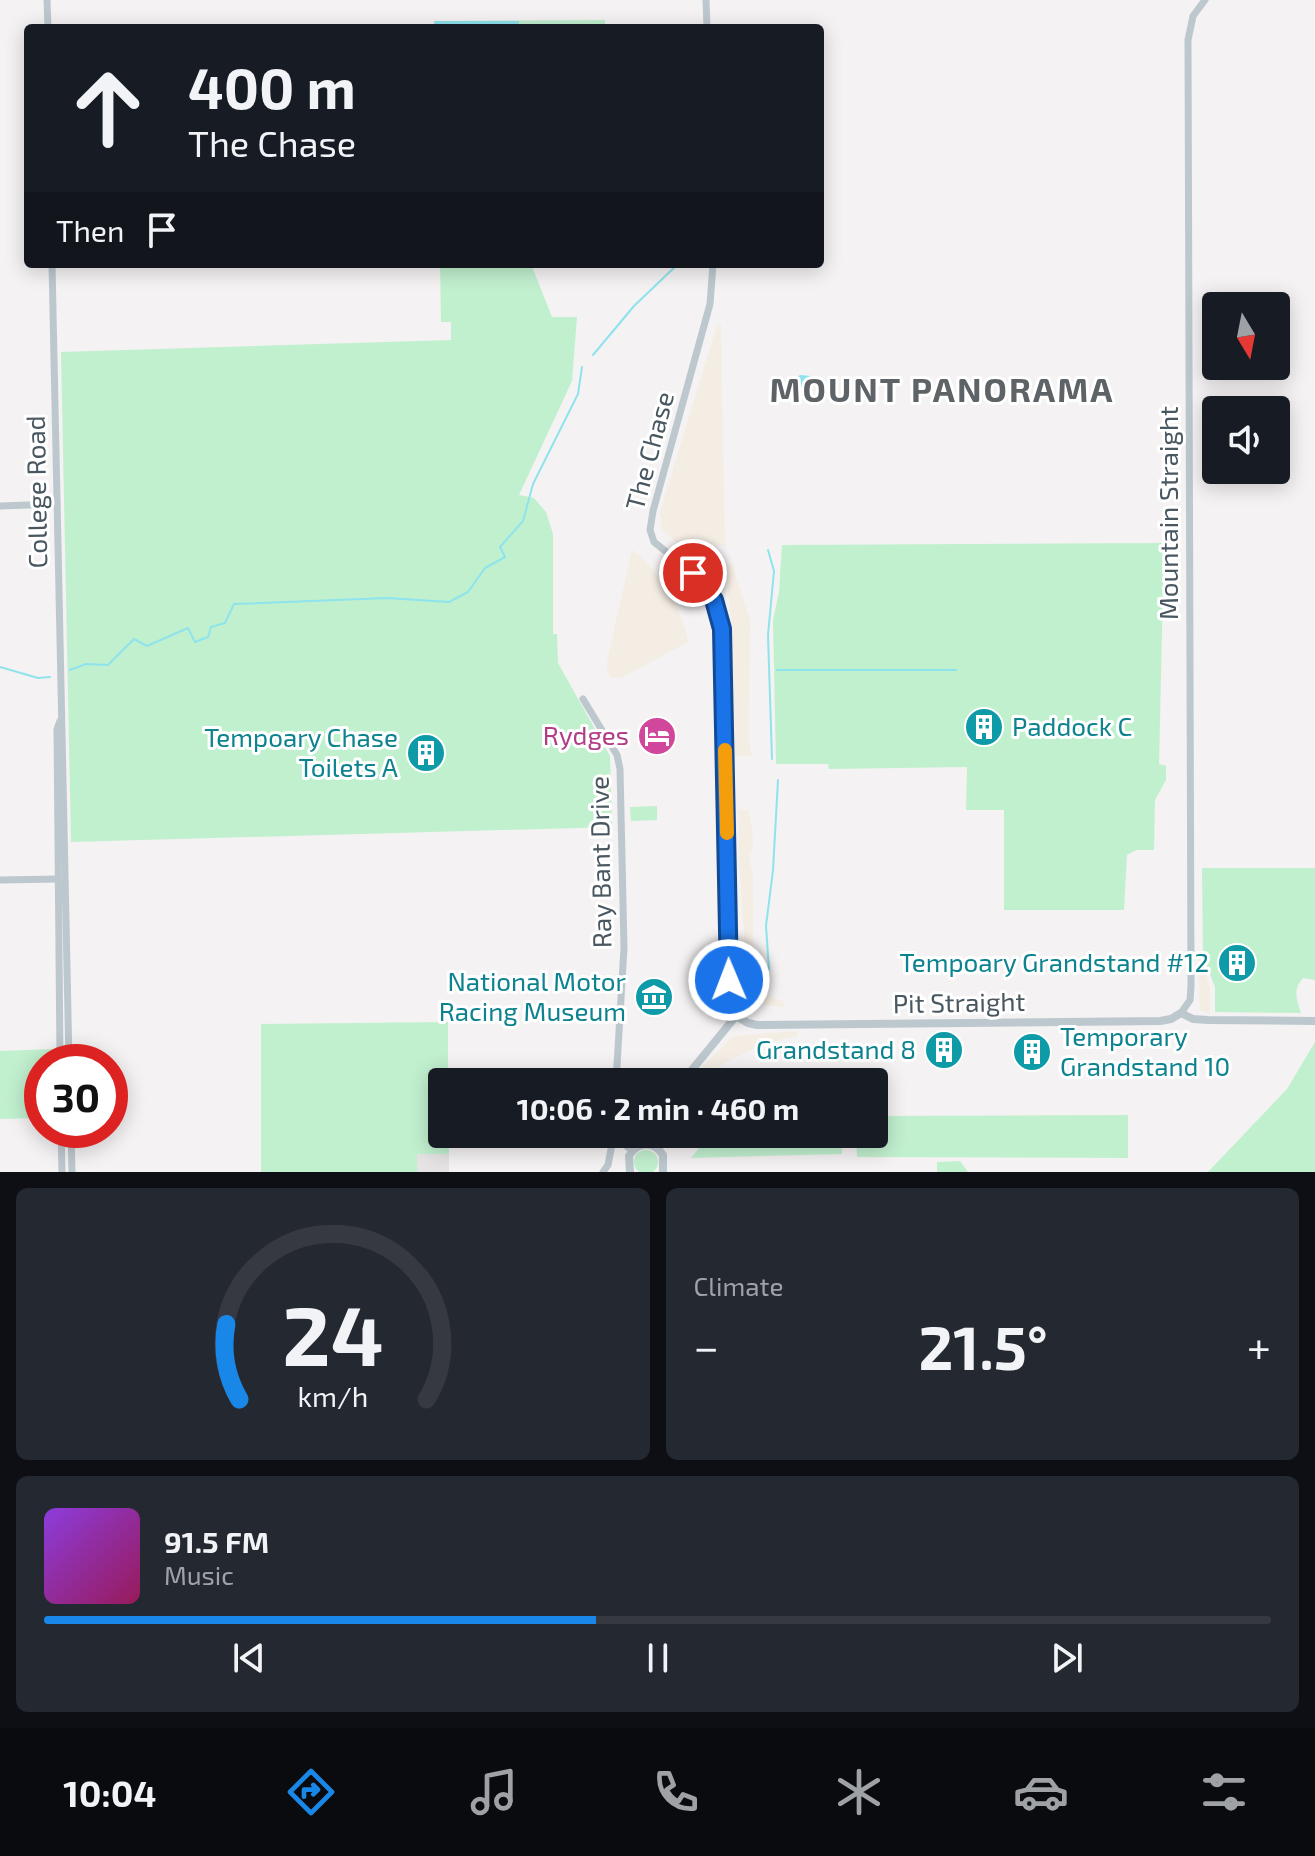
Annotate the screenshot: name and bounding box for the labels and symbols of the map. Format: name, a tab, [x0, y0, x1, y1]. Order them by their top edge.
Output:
north arrow	[1202, 292, 1290, 380]
district label: MOUNT PANORAMA	[770, 368, 1115, 409]
street label: The Chase	[618, 388, 679, 513]
street label: Mountain Straight	[1152, 406, 1183, 620]
street label: College Road	[19, 415, 52, 569]
pin	[659, 539, 727, 607]
building icon: Paddock C	[963, 706, 1005, 748]
place label: Paddock C	[1012, 710, 1132, 741]
hotel icon: Rydges	[636, 715, 678, 757]
place label: Rydges	[543, 719, 629, 750]
place label: Tempoary Chase Toilets A	[204, 721, 398, 782]
building icon: Tempoary Chase Toilets A	[405, 732, 447, 774]
street label: Ray Bant Drive	[582, 776, 617, 948]
position arrow	[687, 938, 771, 1022]
building icon: Tempoary Grandstand #12	[1216, 942, 1258, 984]
place label: Tempoary Grandstand #12	[900, 946, 1209, 977]
place label: National Motor Racing Museum	[439, 965, 626, 1026]
museum icon: National Motor Racing Museum	[633, 976, 675, 1018]
street label: Pit Straight	[892, 985, 1026, 1018]
place label: Temporary Grandstand 10	[1060, 1020, 1230, 1081]
building icon: Grandstand 8	[923, 1029, 965, 1071]
building icon: Temporary Grandstand 10	[1011, 1031, 1053, 1073]
place label: Grandstand 8	[756, 1033, 916, 1064]
speed limit sign: 30	[24, 1044, 128, 1148]

